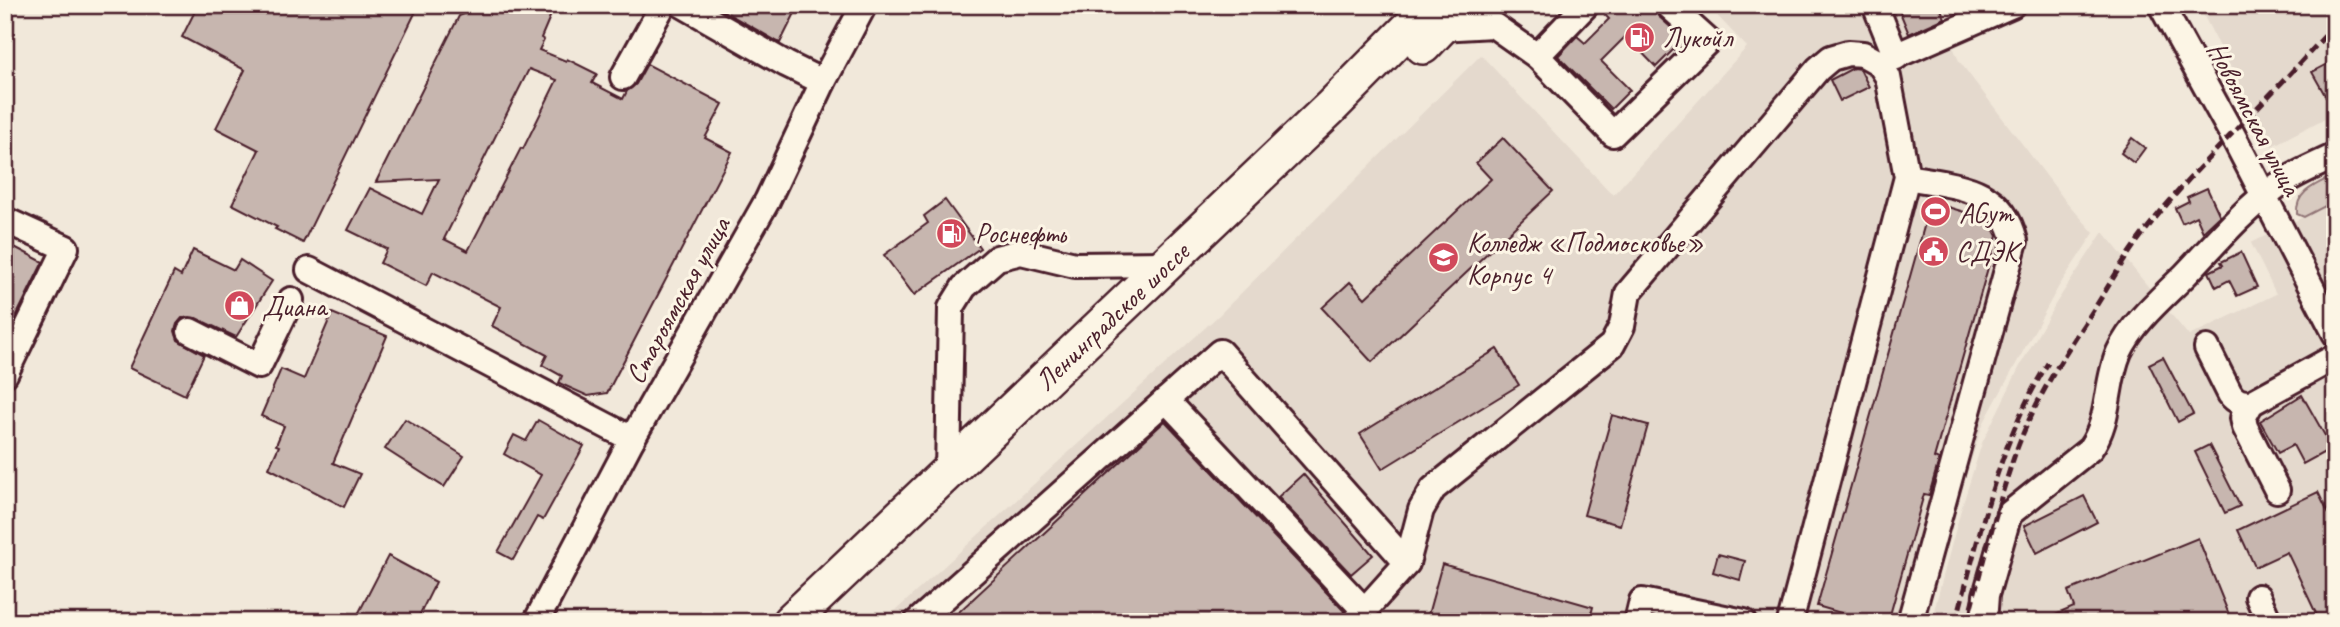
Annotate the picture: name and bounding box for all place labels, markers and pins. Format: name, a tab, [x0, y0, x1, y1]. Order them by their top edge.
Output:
fuel station icon: Лукойл	[1623, 20, 1657, 54]
place label: Лукойл	[1663, 20, 1734, 55]
sports icon: AGym	[1919, 195, 1953, 229]
place label: AGym	[1959, 195, 2015, 230]
fuel station icon: Роснефть	[935, 216, 969, 250]
place label: Роснефть	[975, 216, 1068, 251]
place label: Колледж «Подмосковье» Корпус 4	[1467, 225, 1704, 292]
public building icon: СДЭК	[1916, 234, 1950, 268]
place label: СДЭК	[1956, 234, 2023, 269]
school or university icon: Колледж «Подмосковье» Корпус 4	[1427, 241, 1461, 275]
shop icon: Диана	[222, 289, 256, 323]
place label: Диана	[262, 289, 329, 324]

